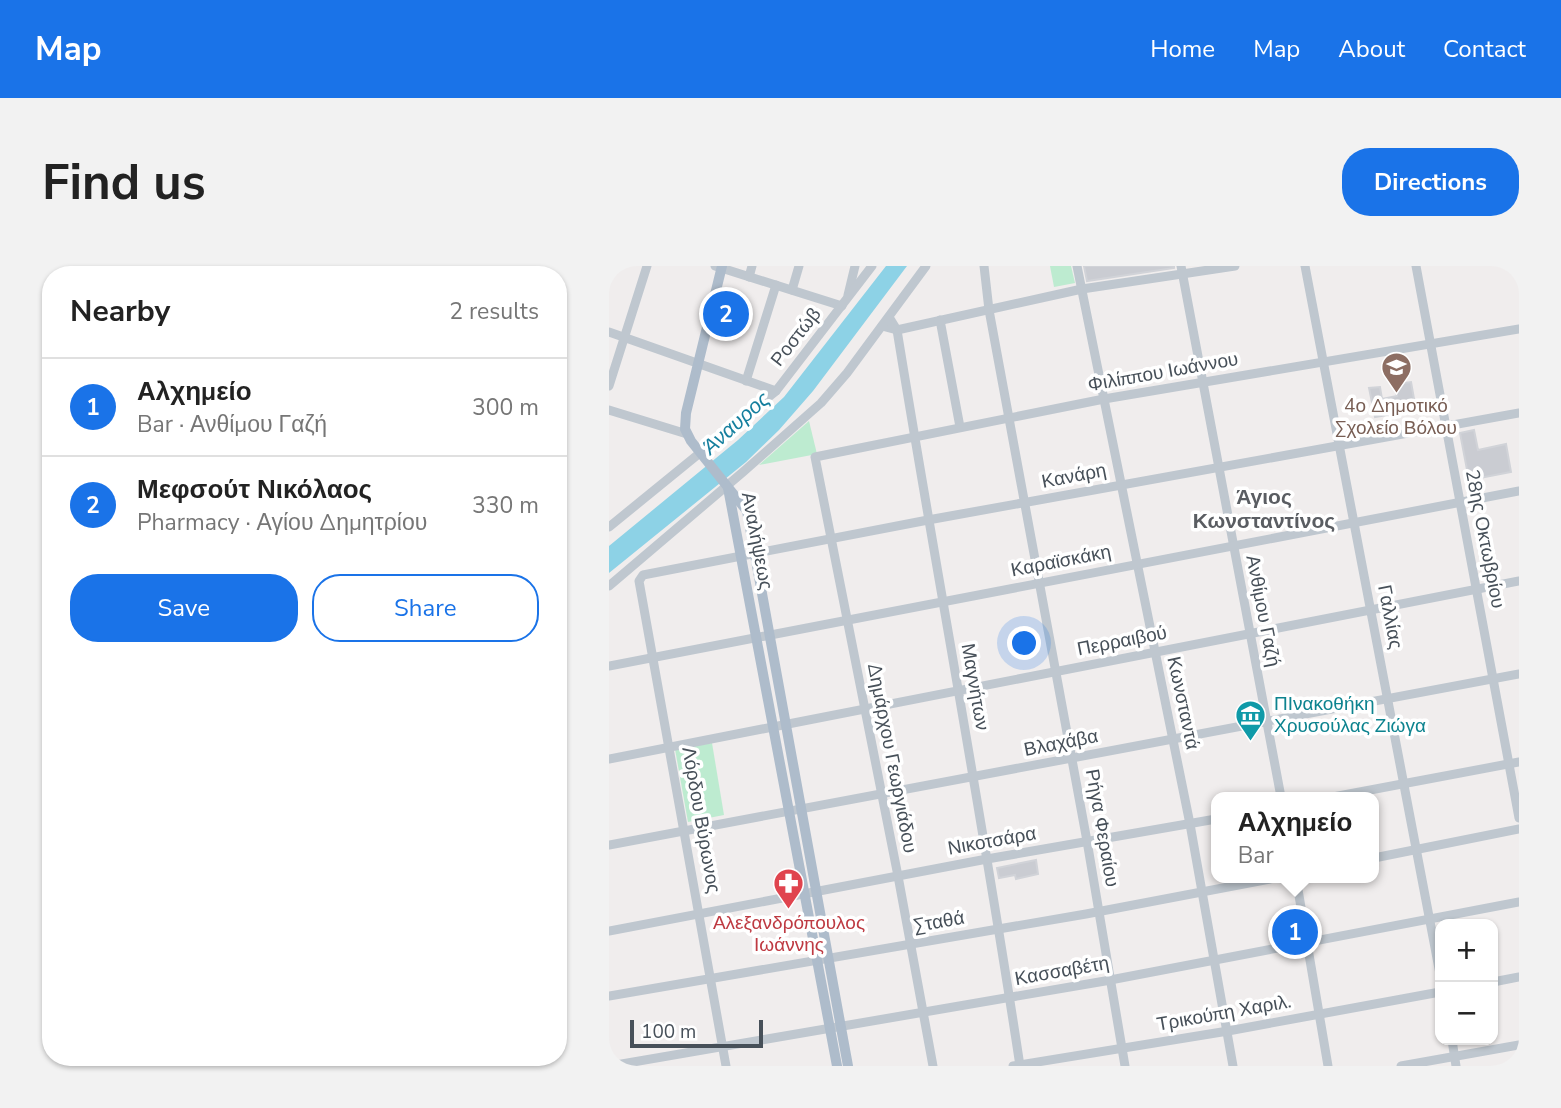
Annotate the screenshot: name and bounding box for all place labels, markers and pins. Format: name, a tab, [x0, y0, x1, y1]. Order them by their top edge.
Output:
pin: 2	[703, 288, 749, 340]
school or university icon: 4ο Δημοτικό Σχολείο Βόλου	[1379, 350, 1413, 394]
place label: 4ο Δημοτικό Σχολείο Βόλου	[1335, 393, 1457, 441]
place label: ΠΙνακοθήκη Χρυσούλας Ζιώγα	[1274, 691, 1426, 739]
museum icon: ΠΙνακοθήκη Χρυσούλας Ζιώγα	[1234, 698, 1268, 742]
pharmacy icon: Αλεξανδρόπουλος Ιωάννης	[772, 867, 806, 911]
pin: 1	[1272, 906, 1318, 958]
place label: Αλεξανδρόπουλος Ιωάννης	[713, 910, 865, 958]

